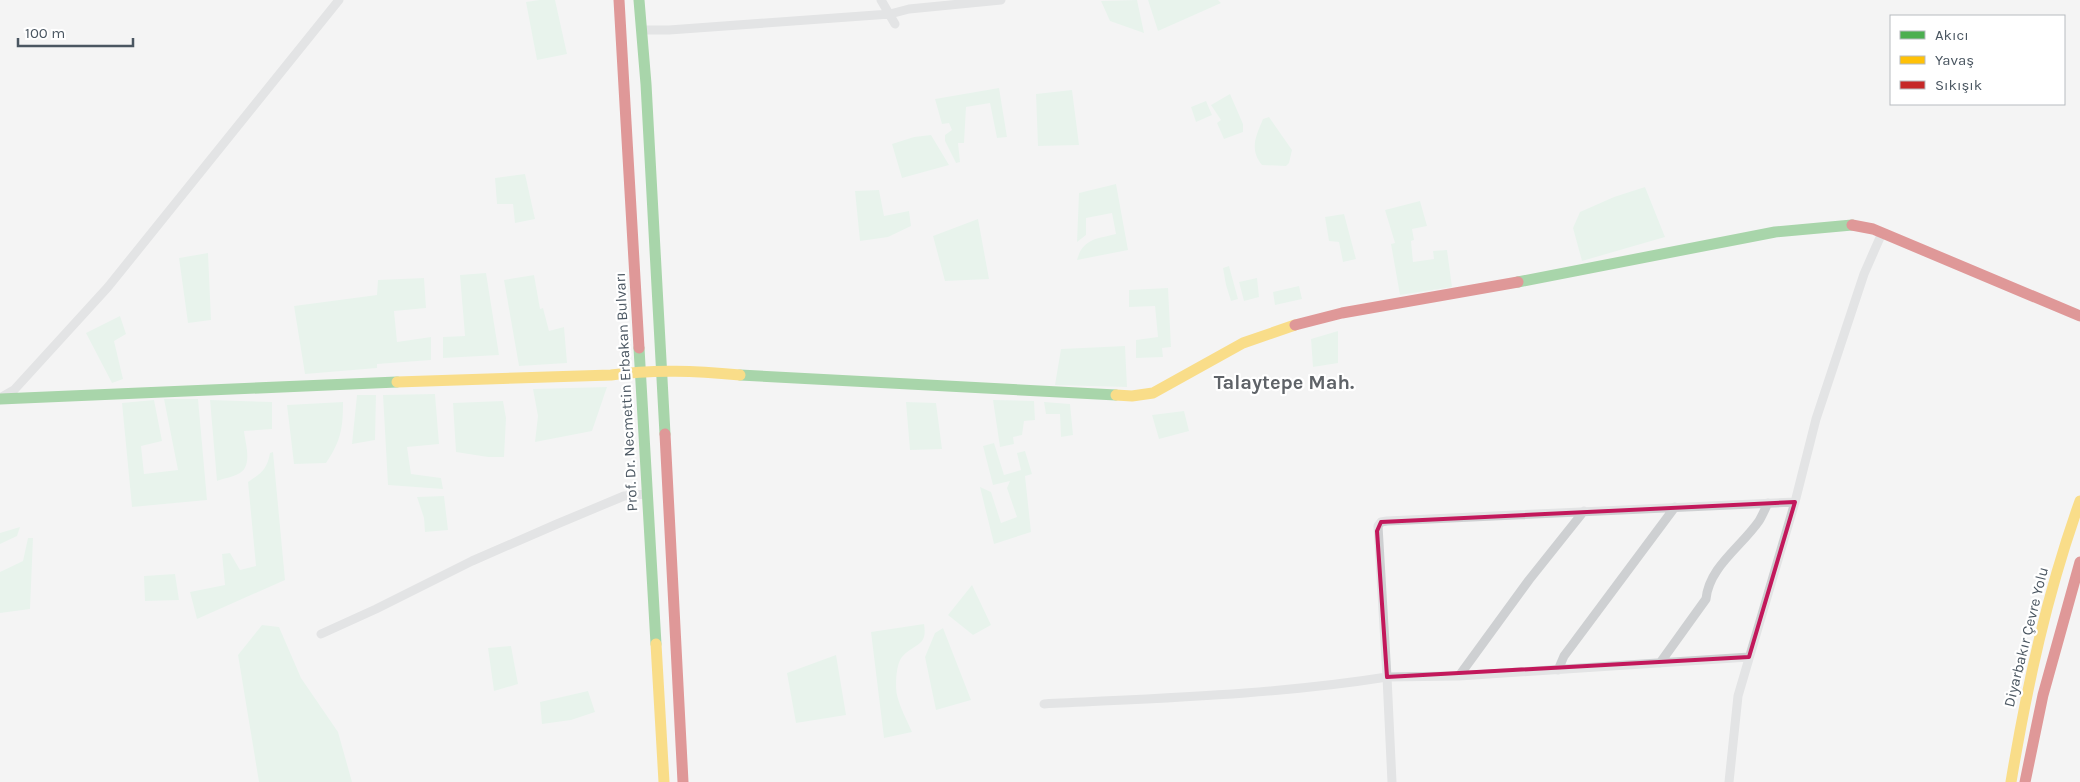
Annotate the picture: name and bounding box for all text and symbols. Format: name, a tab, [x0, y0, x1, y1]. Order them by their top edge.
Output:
scale bar	[18, 15, 132, 47]
legend	[1890, 15, 2065, 105]
text: 100 m	[25, 24, 65, 42]
text: Akıcı	[1935, 26, 1969, 44]
text: Yavaş	[1935, 51, 1974, 69]
text: Sıkışık	[1935, 76, 1982, 94]
street label: Prof. Dr. Necmettin Erbakan Bulvarı	[611, 272, 641, 512]
district label: Talaytepe Mah.	[1214, 371, 1354, 394]
street label: Diyarbakır Çevre Yolu	[2000, 565, 2052, 709]

